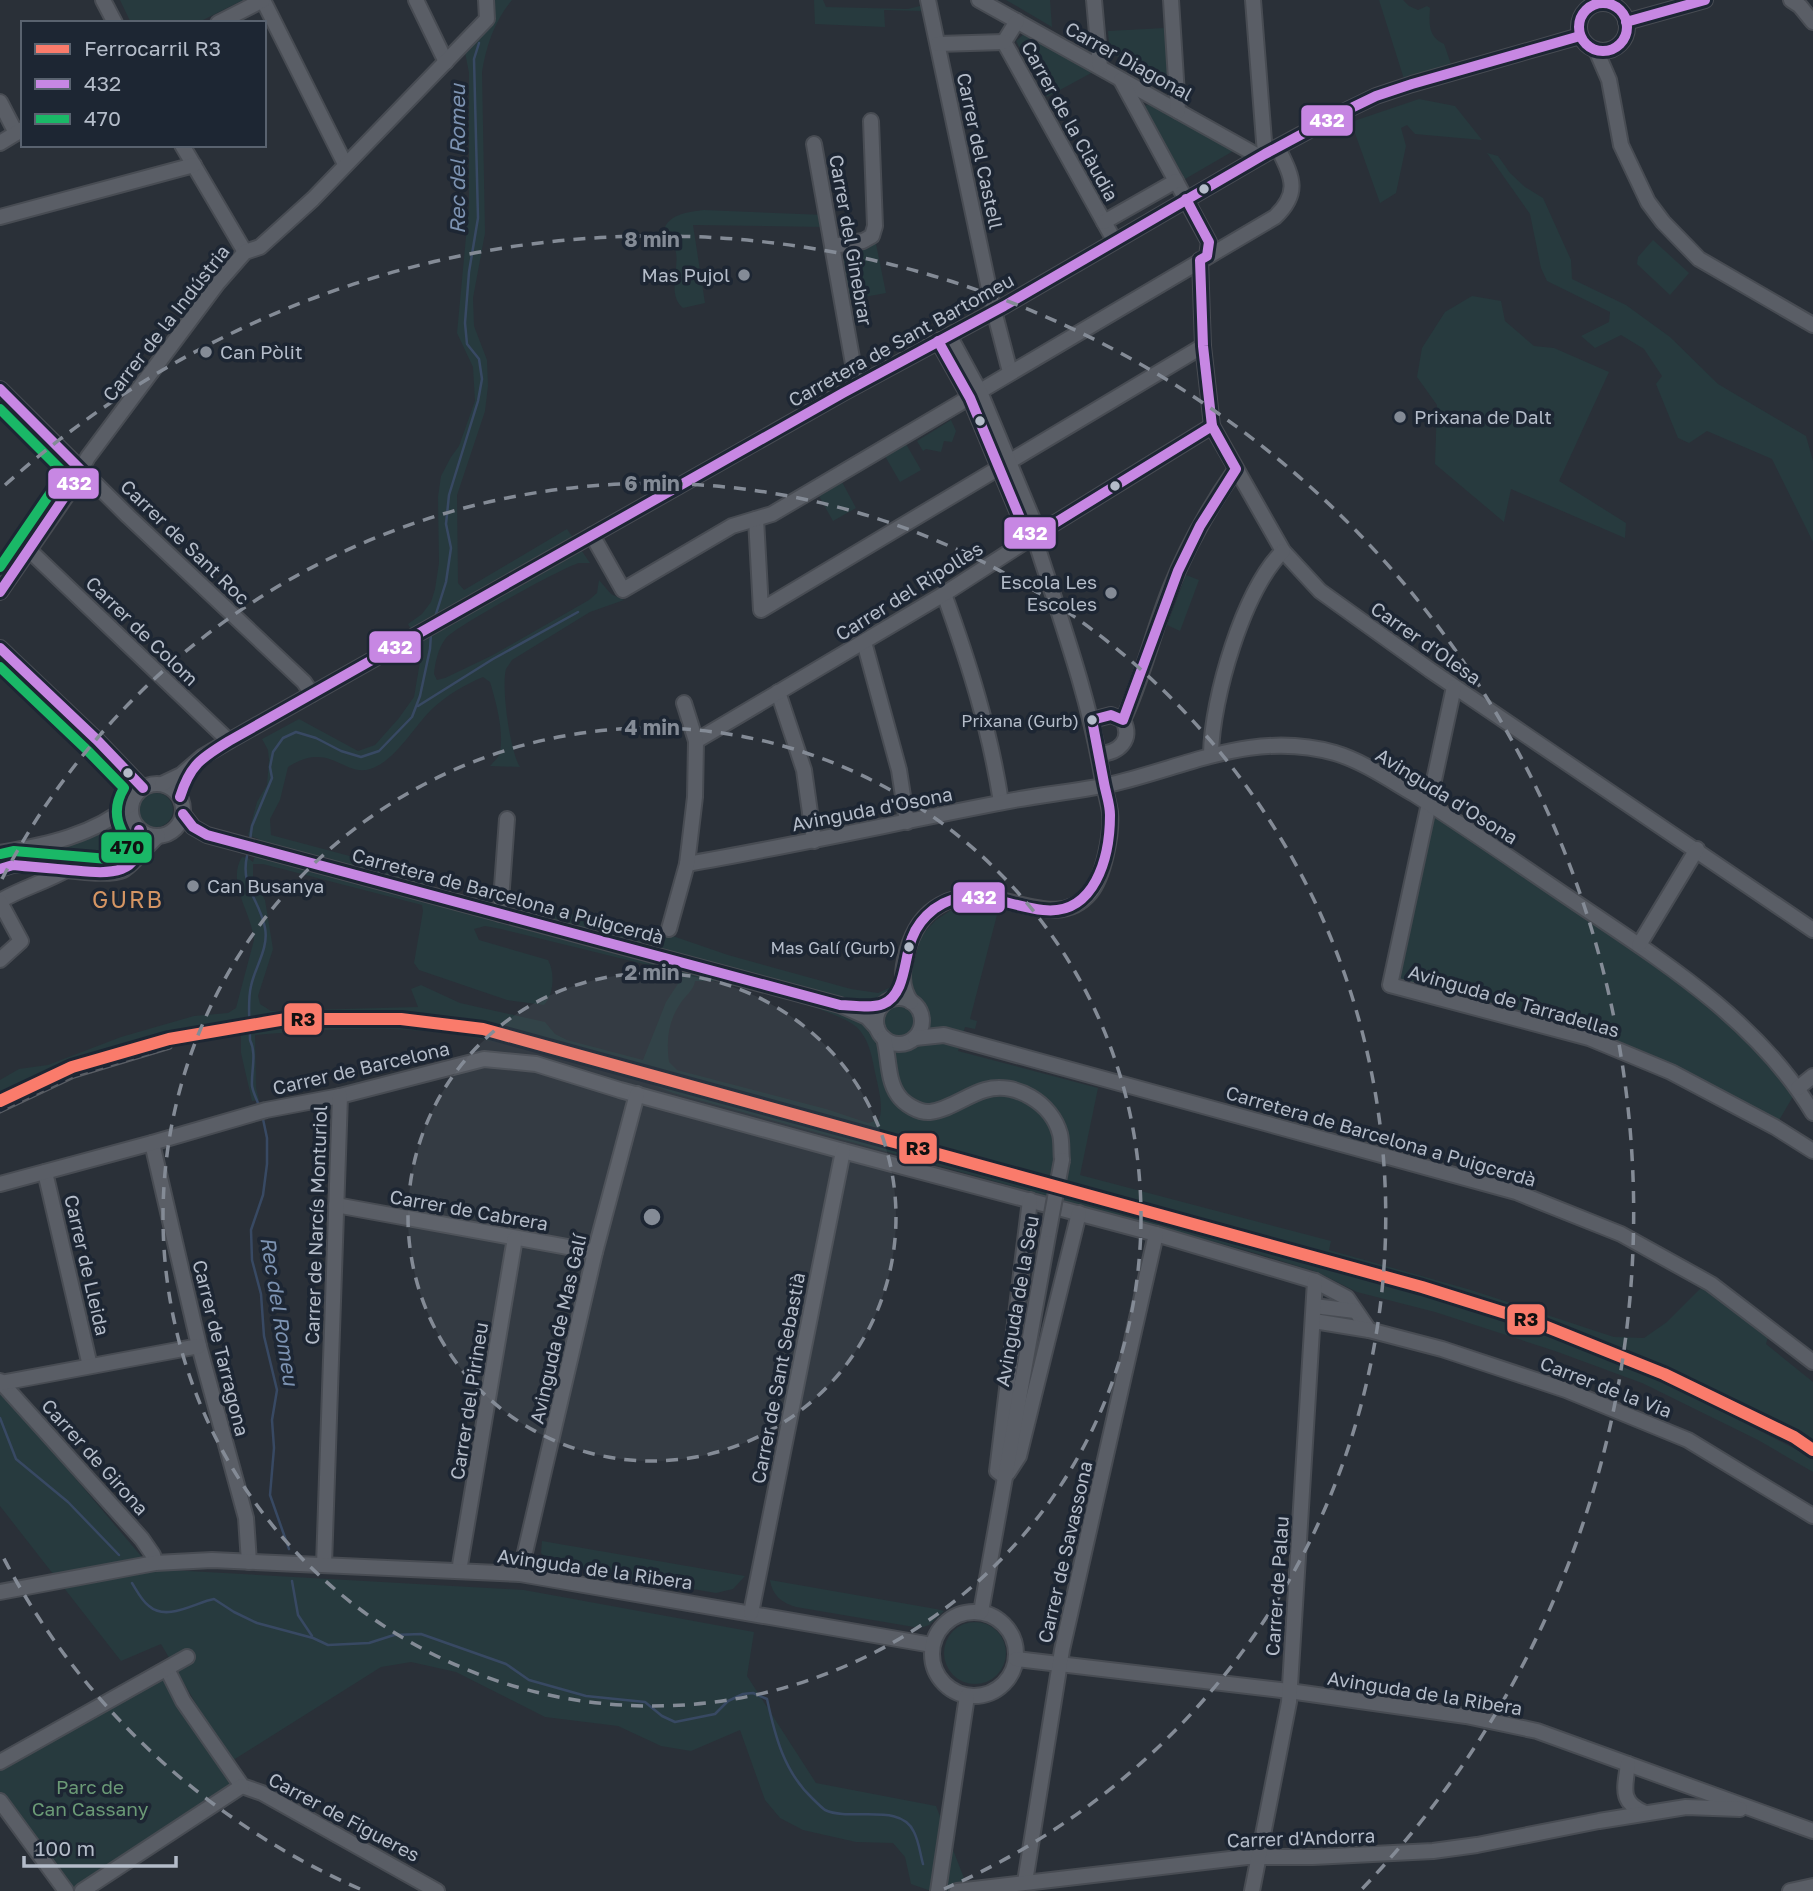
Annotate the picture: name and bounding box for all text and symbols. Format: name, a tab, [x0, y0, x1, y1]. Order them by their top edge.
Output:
street label: Carrer Diagonal	[1061, 16, 1197, 105]
legend	[21, 21, 266, 147]
text: Ferrocarril R3	[84, 35, 221, 61]
street label: Carrer de la Clàudia	[1017, 37, 1124, 205]
text: 432	[84, 70, 121, 96]
street label: Carrer del Castell	[953, 70, 1008, 231]
water label: Rec del Romeu	[444, 83, 470, 234]
line badge: 432	[1300, 104, 1354, 137]
text: 470	[84, 105, 121, 131]
text: 432	[1309, 108, 1345, 131]
street label: Carrer del Ginebrar	[825, 153, 878, 328]
unlabelled marker	[1197, 182, 1211, 196]
text: 8 min	[624, 226, 680, 252]
street label: Carrer de la Indústria	[97, 240, 234, 406]
place label: Mas Pujol	[642, 263, 730, 286]
marker: Mas Pujol	[736, 267, 752, 283]
street label: Carretera de Sant Bartomeu	[784, 268, 1018, 411]
place label: Can Pòlit	[220, 340, 303, 363]
marker: Can Pòlit	[198, 344, 214, 360]
place label: Prixana de Dalt	[1414, 405, 1552, 428]
marker: Prixana de Dalt	[1392, 409, 1408, 425]
unlabelled marker	[973, 414, 987, 428]
line badge: 432	[47, 467, 100, 500]
text: 6 min	[624, 470, 680, 496]
text: 432	[56, 471, 92, 494]
street label: Carrer de Sant Roc	[116, 474, 255, 609]
unlabelled marker	[1108, 479, 1122, 493]
line badge: 432	[1003, 516, 1057, 550]
text: 432	[1012, 521, 1048, 544]
street label: Carrer del Ripollès	[831, 536, 987, 645]
place label: Escola Les Escoles	[1000, 570, 1097, 615]
street label: Carrer de Colom	[81, 571, 203, 690]
marker: Escola Les Escoles	[1103, 585, 1119, 601]
street label: Carrer d'Olesa	[1367, 596, 1486, 689]
line badge: 432	[368, 630, 422, 664]
text: 432	[377, 635, 413, 658]
place label: Prixana (Gurb)	[961, 710, 1079, 731]
marker: Prixana (Gurb)	[1085, 713, 1099, 727]
text: 4 min	[624, 714, 680, 740]
street label: Avinguda d'Osona	[1372, 743, 1523, 849]
unlabelled marker	[121, 766, 135, 780]
street label: Avinguda d'Osona	[790, 782, 954, 835]
line badge: 470	[100, 831, 153, 864]
text: 470	[110, 835, 144, 858]
street label: Carretera de Barcelona a Puigcerdà	[350, 843, 667, 948]
place label: Can Busanya	[207, 874, 324, 897]
marker: Can Busanya	[185, 878, 201, 894]
line badge: 432	[952, 881, 1006, 914]
district label: GURB	[92, 885, 164, 913]
text: 432	[961, 885, 997, 908]
place label: Mas Galí (Gurb)	[770, 937, 896, 958]
marker: Mas Galí (Gurb)	[902, 940, 916, 954]
text: 2 min	[625, 959, 679, 985]
street label: Avinguda de Tarradellas	[1406, 959, 1622, 1042]
line badge: R3	[283, 1002, 323, 1036]
text: R3	[291, 1007, 315, 1030]
street label: Carrer de Barcelona	[270, 1036, 452, 1099]
street label: Carretera de Barcelona a Puigcerdà	[1223, 1080, 1539, 1191]
street label: Carrer de Narcís Monturiol	[300, 1105, 331, 1345]
line badge: R3	[898, 1132, 938, 1165]
text: R3	[906, 1136, 930, 1159]
street label: Carrer de Cabrera	[388, 1184, 550, 1235]
street label: Carrer de Lleida	[60, 1192, 115, 1338]
centre of rings	[640, 1205, 664, 1229]
street label: Avinguda de la Seu	[990, 1214, 1043, 1388]
street label: Avinguda de Mas Galí	[524, 1230, 591, 1426]
water label: Rec del Romeu	[255, 1235, 305, 1388]
street label: Carrer de Tarragona	[188, 1257, 254, 1438]
street label: Carrer de Sant Sebastià	[746, 1270, 809, 1486]
line badge: R3	[1506, 1303, 1546, 1336]
text: R3	[1514, 1307, 1538, 1330]
street label: Carrer del Pirineu	[445, 1320, 492, 1481]
street label: Carrer de la Via	[1537, 1351, 1675, 1422]
street label: Carrer de Girona	[37, 1394, 154, 1520]
street label: Carrer de Savassona	[1032, 1459, 1097, 1645]
street label: Carrer de Palau	[1260, 1515, 1293, 1657]
street label: Avinguda de la Ribera	[496, 1543, 694, 1594]
street label: Avinguda de la Ribera	[1326, 1666, 1524, 1719]
street label: Carrer de Figueres	[265, 1767, 424, 1866]
park label: Parc de Can Cassany	[32, 1775, 149, 1820]
street label: Carrer d'Andorra	[1226, 1823, 1376, 1852]
scale bar	[24, 1825, 177, 1869]
text: 100 m	[35, 1835, 95, 1861]

